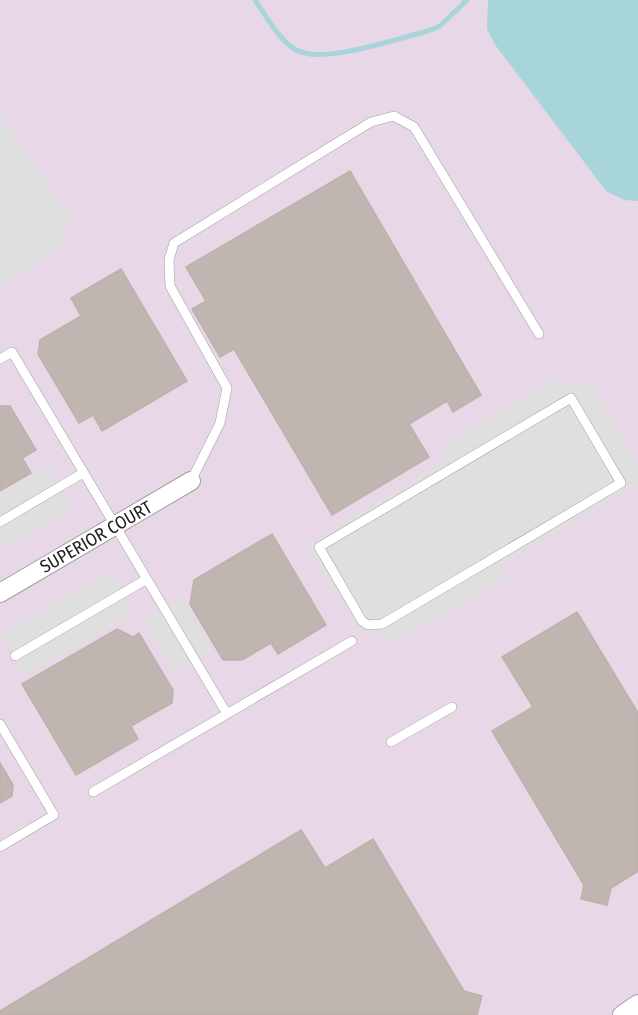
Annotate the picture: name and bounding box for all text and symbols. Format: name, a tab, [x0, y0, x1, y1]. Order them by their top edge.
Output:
street label: SUPERIOR COURT	[36, 496, 156, 578]

